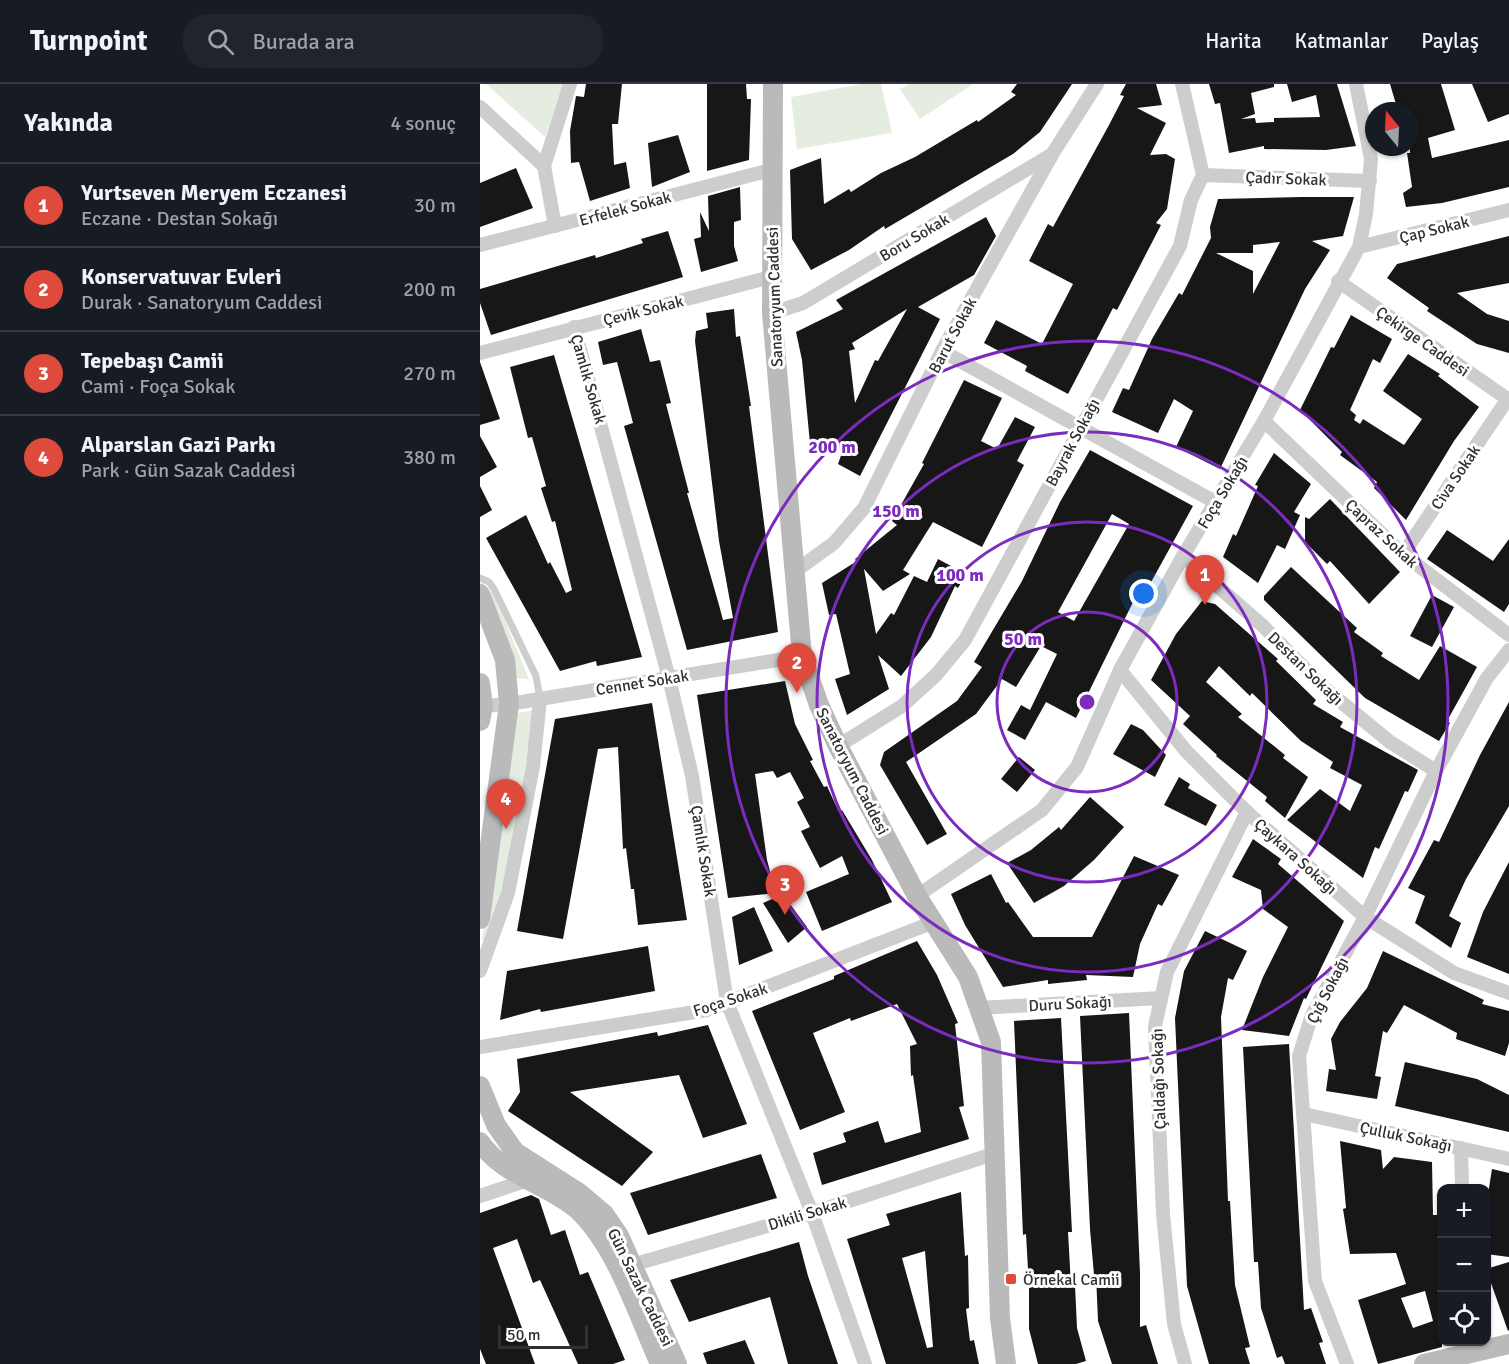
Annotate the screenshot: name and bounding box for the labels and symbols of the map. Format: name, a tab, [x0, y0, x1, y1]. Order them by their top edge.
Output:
north arrow	[1365, 102, 1419, 156]
street label: Çadır Sokak	[1245, 168, 1327, 190]
street label: Erfelek Sokak	[577, 187, 673, 231]
street label: Boru Sokak	[876, 209, 953, 266]
street label: Çap Sokak	[1397, 212, 1471, 248]
street label: Sanatoryum Caddesi	[763, 227, 787, 367]
street label: Çevik Sokak	[601, 291, 685, 331]
street label: Barut Sokak	[925, 294, 981, 377]
street label: Çekirge Caddesi	[1372, 302, 1473, 381]
street label: Çamlık Sokak	[566, 332, 610, 426]
street label: Bayrak Sokağı	[1041, 395, 1104, 490]
text: 200 m	[808, 436, 856, 458]
street label: Civa Sokak	[1427, 441, 1485, 514]
street label: Foça Sokağı	[1193, 452, 1252, 533]
street label: Çapraz Sokak	[1341, 495, 1422, 572]
text: 150 m	[872, 500, 920, 522]
pin: 1	[1186, 556, 1224, 605]
text: 100 m	[936, 564, 984, 586]
your location	[1129, 579, 1158, 608]
text: 50 m	[1004, 628, 1042, 650]
street label: Destan Sokağı	[1263, 628, 1347, 710]
pin: 2	[778, 644, 816, 693]
street label: Cennet Sokak	[594, 666, 690, 700]
centre of rings	[1077, 692, 1097, 712]
street label: Sanatoryum Caddesi	[811, 704, 893, 838]
pin: 4	[486, 780, 526, 829]
street label: Çamlık Sokak	[686, 804, 720, 898]
street label: Çaykara Sokağı	[1250, 814, 1341, 899]
pin: 3	[766, 866, 804, 915]
street label: Çığ Sokağı	[1303, 954, 1353, 1027]
street label: Foça Sokak	[691, 979, 770, 1021]
street label: Duru Sokağı	[1028, 992, 1112, 1016]
street label: Çaldağı Sokağı	[1147, 1028, 1171, 1130]
street label: Çulluk Sokağı	[1358, 1117, 1454, 1157]
street label: Dikili Sokak	[766, 1193, 849, 1235]
street label: Gün Sazak Caddesi	[603, 1225, 677, 1350]
place label: Örnekal Camii	[1023, 1270, 1120, 1290]
marker: Örnekal Camii	[1004, 1272, 1018, 1286]
scale bar	[498, 1322, 588, 1350]

